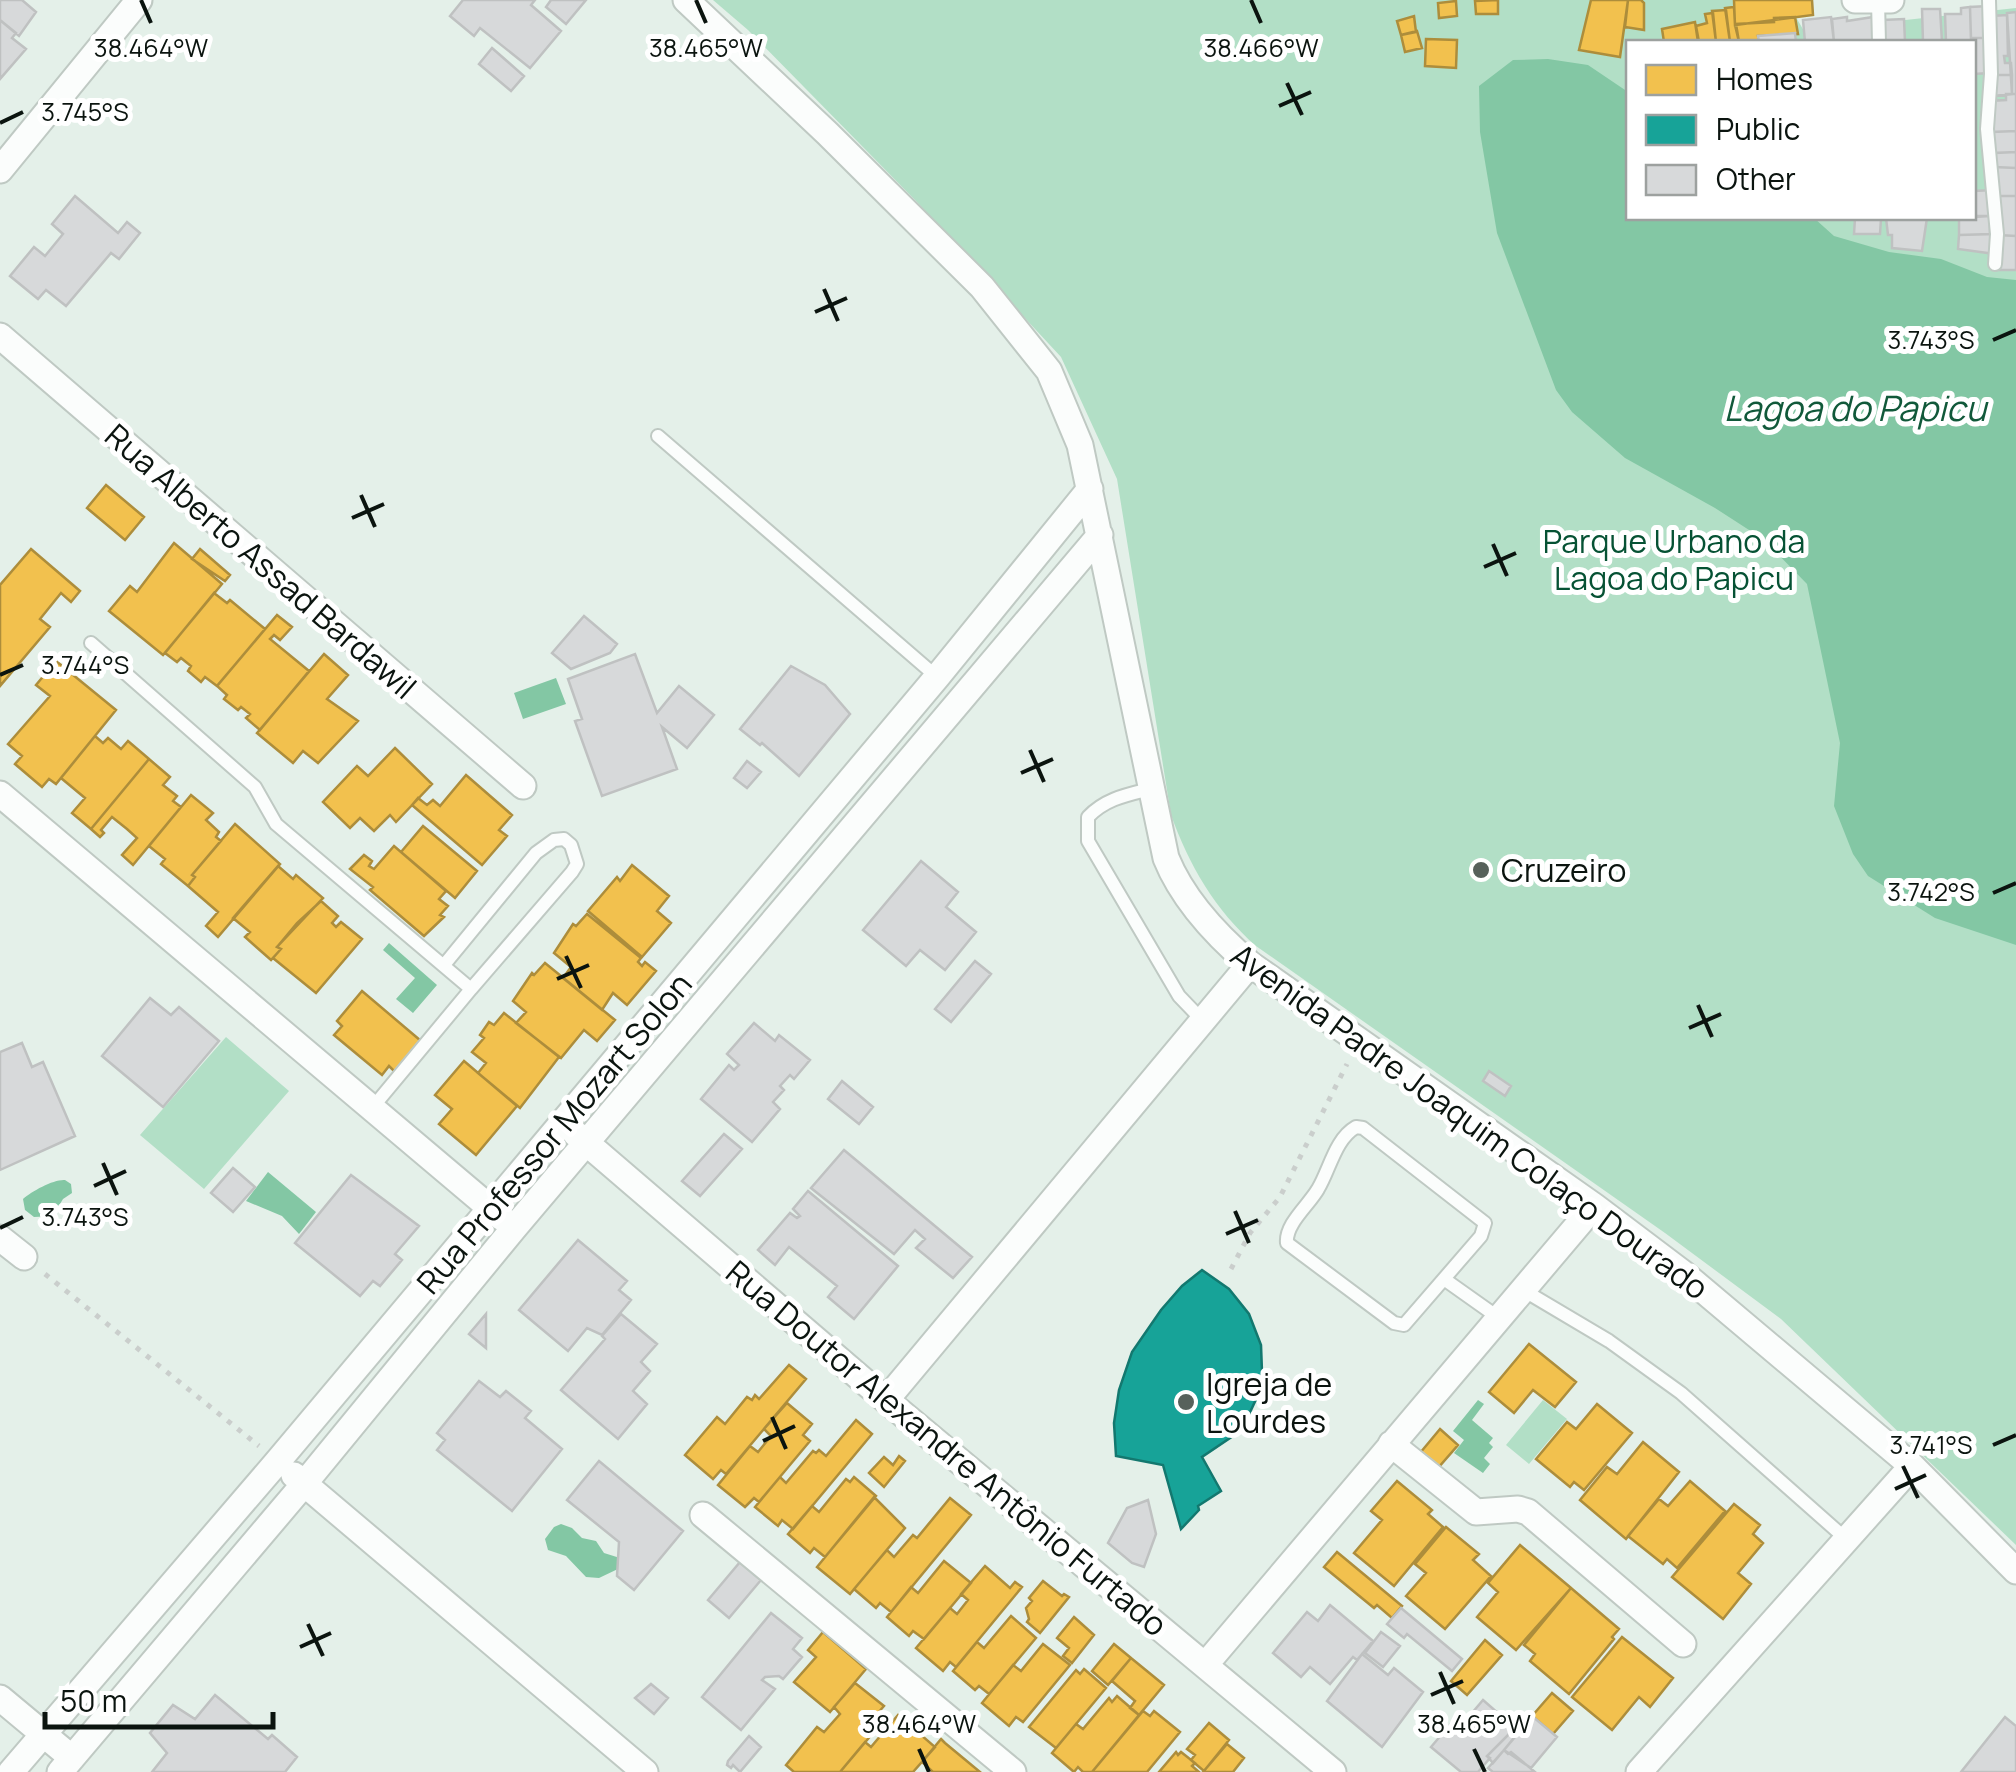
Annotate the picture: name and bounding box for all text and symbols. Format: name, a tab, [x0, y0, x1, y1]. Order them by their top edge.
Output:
text: 38.464°W	[94, 30, 208, 65]
text: 38.465°W	[649, 30, 763, 65]
text: 38.466°W	[1203, 30, 1319, 65]
legend	[1626, 40, 1976, 220]
text: Homes	[1716, 58, 1813, 99]
text: 3.745°S	[41, 94, 129, 129]
text: Public	[1716, 108, 1800, 149]
text: Other	[1716, 158, 1796, 199]
text: 3.743°S	[1888, 322, 1974, 357]
water label: Lagoa do Papicu	[1724, 384, 1989, 432]
street label: Rua Alberto Assad Bardawil	[96, 414, 426, 708]
park label: Parque Urbano da Lagoa do Papicu	[1543, 519, 1805, 600]
text: 3.744°S	[41, 647, 129, 682]
place label: Cruzeiro	[1501, 848, 1626, 892]
marker: Cruzeiro	[1470, 859, 1492, 881]
text: 3.742°S	[1887, 874, 1975, 909]
street label: Avenida Padre Joaquim Colaço Dourado	[1222, 933, 1718, 1309]
street label: Rua Professor Mozart Solon	[407, 963, 701, 1303]
text: 3.743°S	[42, 1199, 128, 1234]
street label: Rua Doutor Alexandre Antônio Furtado	[717, 1250, 1177, 1646]
place label: Igreja de Lourdes	[1206, 1362, 1332, 1443]
marker: Igreja de Lourdes	[1175, 1391, 1197, 1413]
text: 3.741°S	[1890, 1427, 1972, 1462]
scale bar	[45, 1667, 272, 1729]
text: 50 m	[60, 1680, 127, 1721]
text: 38.464°W	[862, 1706, 976, 1741]
text: 38.465°W	[1417, 1706, 1531, 1741]

